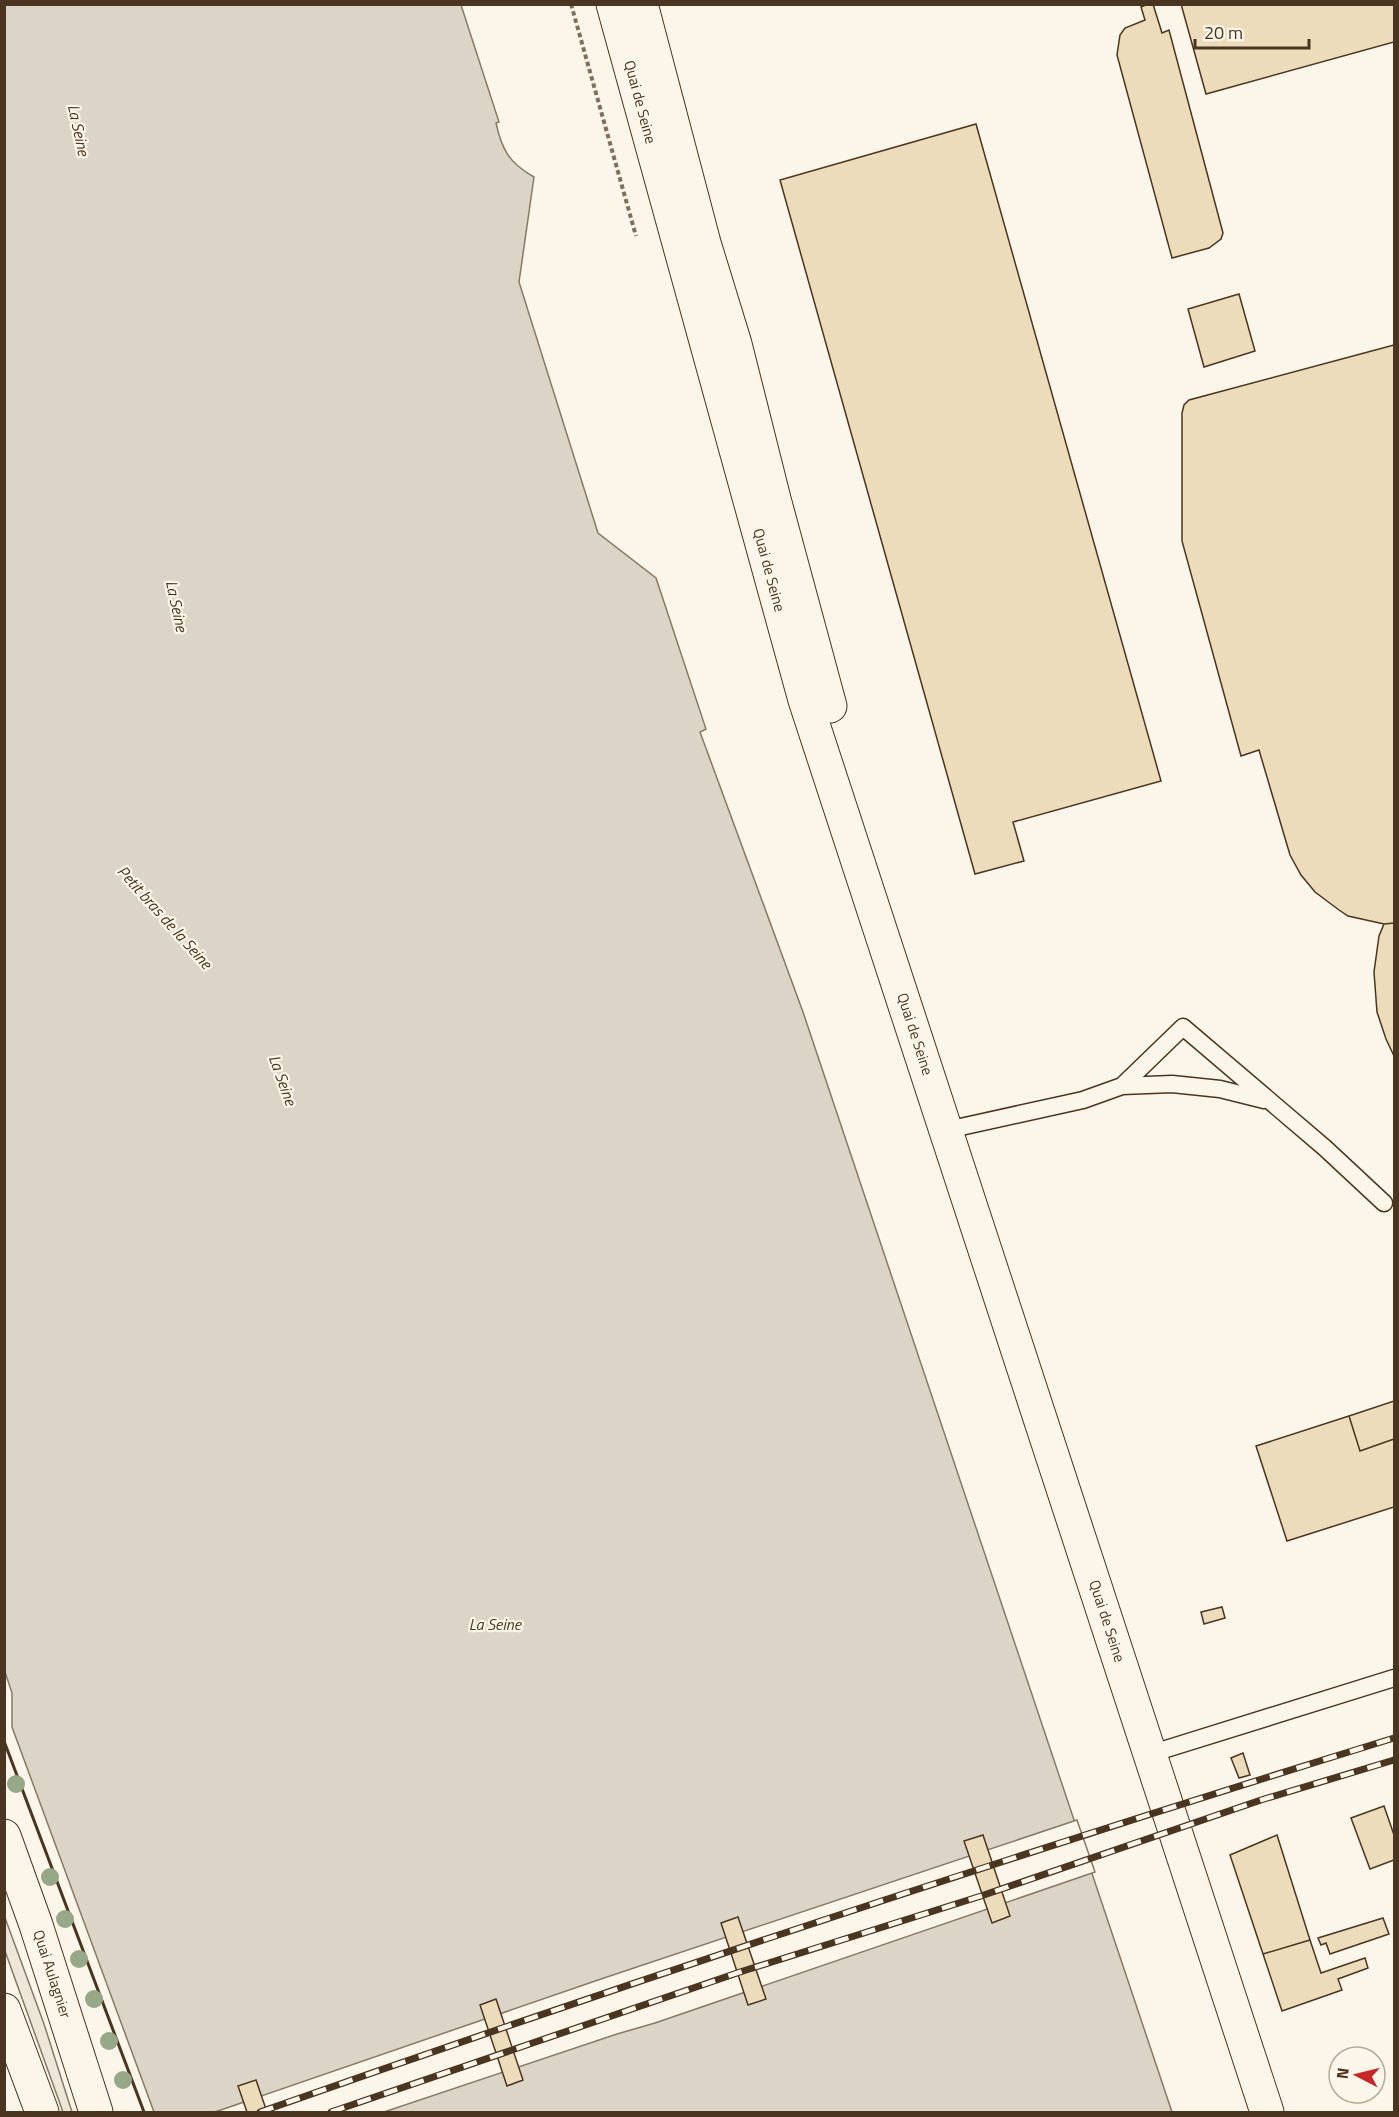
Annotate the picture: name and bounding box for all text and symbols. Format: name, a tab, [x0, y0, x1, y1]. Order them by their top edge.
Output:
scale bar	[1195, 12, 1309, 50]
text: 20 m	[1204, 19, 1243, 46]
street label: Quai de Seine	[618, 58, 663, 146]
water label: La Seine	[62, 102, 97, 160]
street label: Quai de Seine	[747, 526, 792, 614]
water label: La Seine	[160, 578, 195, 636]
water label: Petit bras de la Seine	[112, 860, 219, 975]
street label: Quai de Seine	[891, 990, 940, 1078]
water label: La Seine	[263, 1051, 304, 1110]
street label: Quai de Seine	[1083, 1577, 1132, 1665]
water label: La Seine	[469, 1612, 523, 1636]
street label: Quai Aulagnier	[27, 1927, 78, 2021]
north arrow	[1327, 2045, 1387, 2105]
text: N	[1330, 2066, 1355, 2080]

